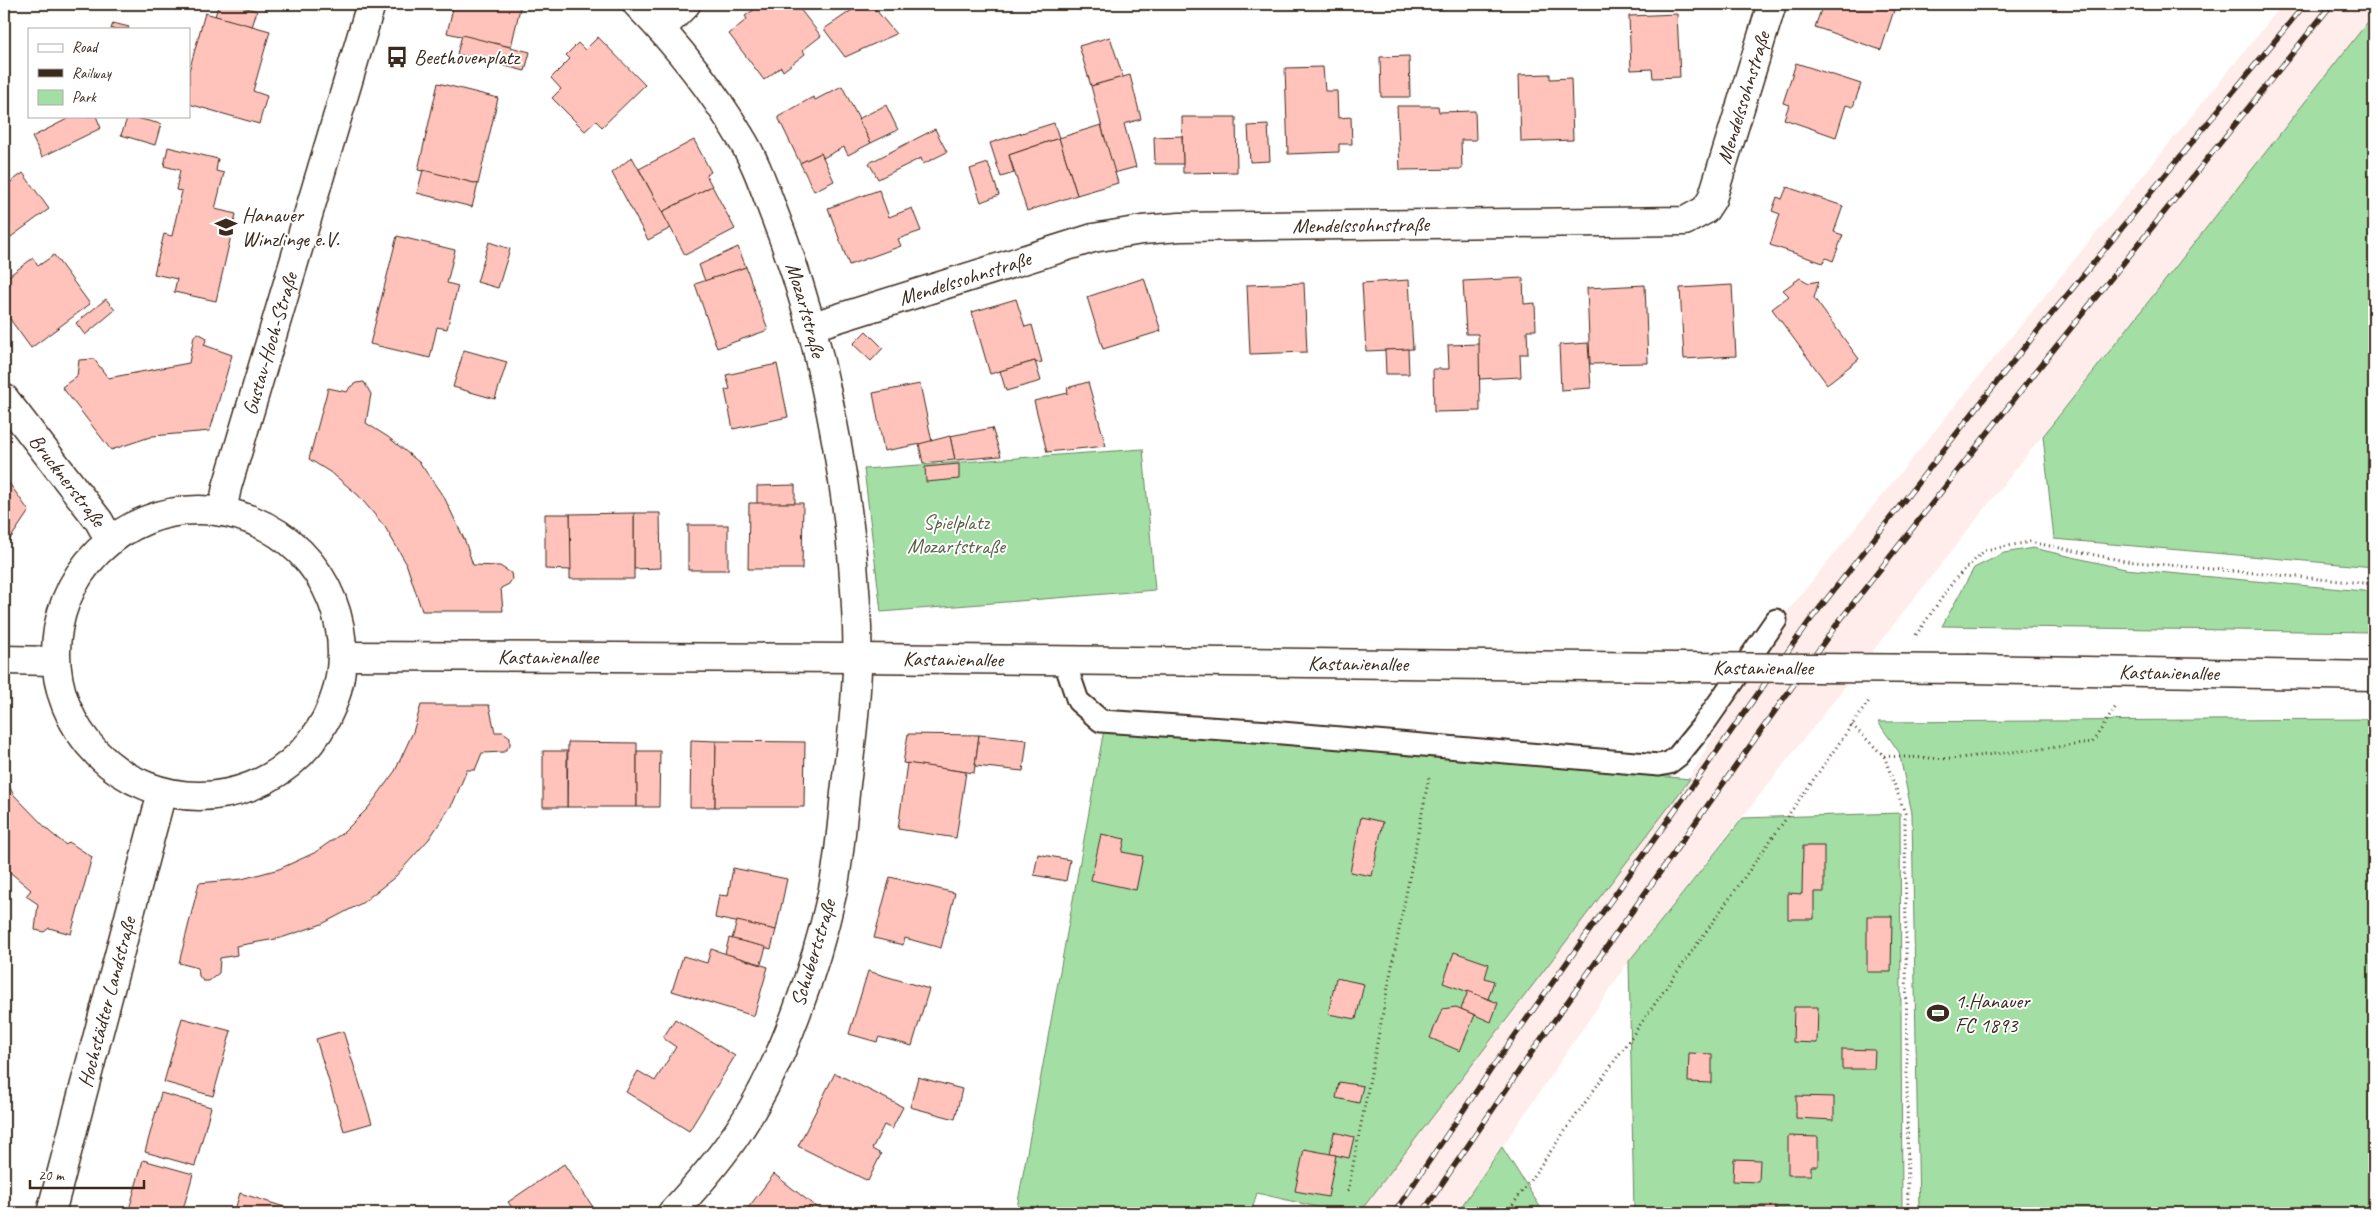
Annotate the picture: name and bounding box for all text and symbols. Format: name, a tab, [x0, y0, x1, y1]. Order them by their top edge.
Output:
street label: Mendelssohnstraße	[1711, 27, 1776, 167]
legend	[28, 28, 190, 118]
text: Road	[72, 38, 99, 57]
bus stop icon: Beethovenplatz	[384, 44, 410, 70]
place label: Beethovenplatz	[414, 44, 522, 70]
text: Railway	[72, 64, 113, 83]
text: Park	[72, 88, 97, 107]
place label: Hanauer Winzlinge e.V.	[242, 202, 340, 252]
street label: Mendelssohnstraße	[1292, 211, 1431, 239]
school or university icon: Hanauer Winzlinge e.V.	[213, 214, 239, 240]
street label: Mendelssohnstraße	[896, 245, 1036, 311]
street label: Mozartstraße	[780, 259, 832, 362]
street label: Gustav-Hoch-Straße	[236, 267, 304, 418]
street label: Brucknerstraße	[23, 429, 113, 533]
park label: Spielplatz Mozartstraße	[907, 509, 1007, 559]
street label: Kastanienallee	[498, 644, 600, 670]
street label: Kastanienallee	[903, 645, 1005, 673]
street label: Kastanienallee	[1308, 650, 1410, 677]
street label: Kastanienallee	[1713, 654, 1815, 681]
street label: Kastanienallee	[2119, 659, 2221, 686]
street label: Schubertstraße	[784, 894, 842, 1010]
street label: Hochstädter Landstraße	[72, 912, 142, 1090]
place label: 1.Hanauer FC 1893	[1955, 988, 2031, 1038]
sports icon: 1.Hanauer FC 1893	[1925, 1000, 1951, 1026]
scale bar	[30, 1157, 144, 1189]
text: 20 m	[38, 1166, 65, 1185]

